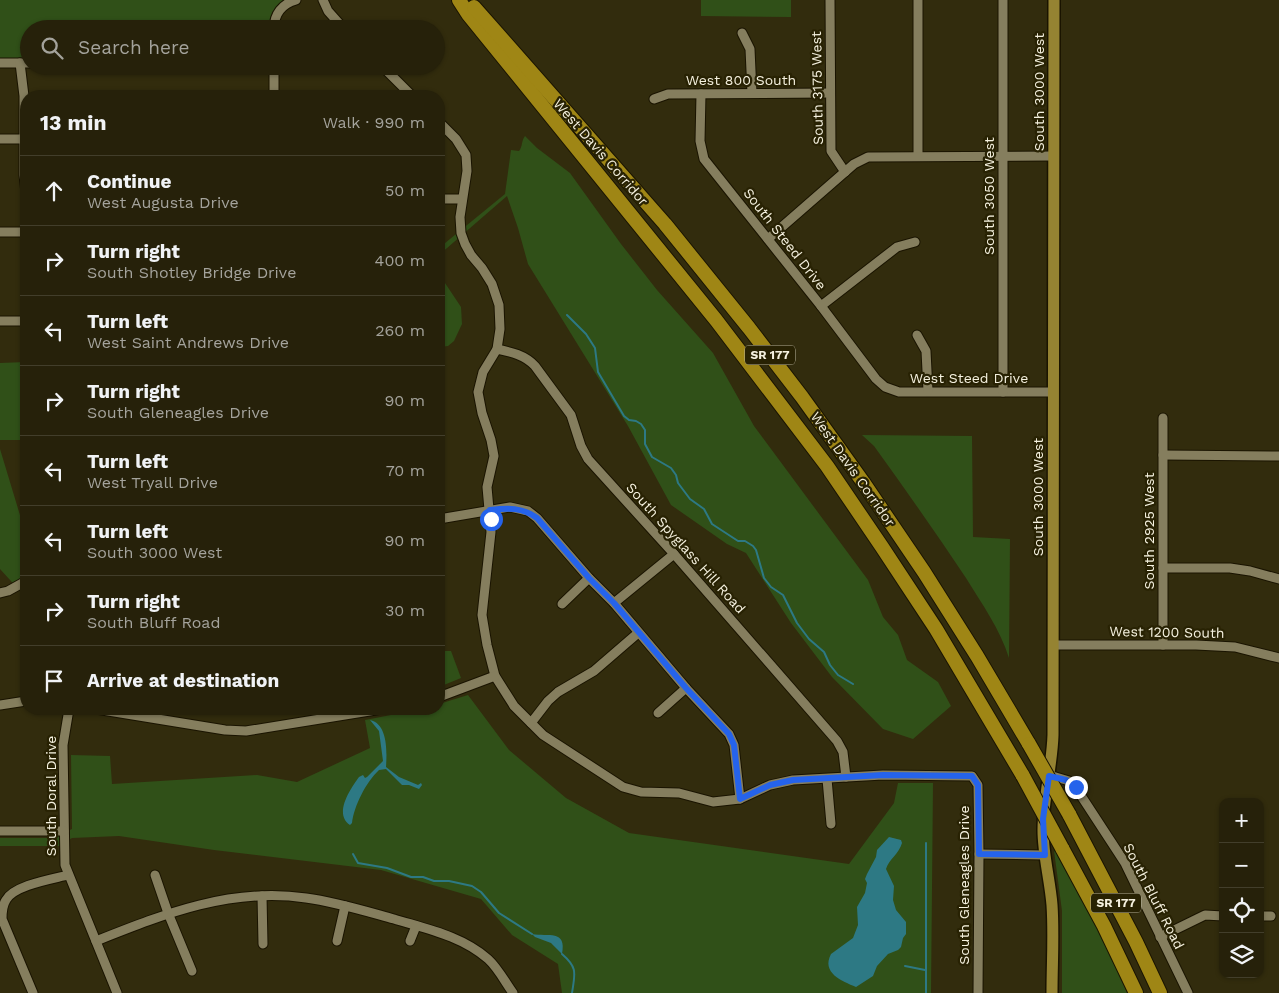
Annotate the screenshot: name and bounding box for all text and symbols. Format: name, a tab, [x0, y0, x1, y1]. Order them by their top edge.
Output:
search box	[20, 20, 445, 75]
street label: South 3175 West	[808, 31, 826, 145]
street label: South 3000 West	[1031, 33, 1047, 151]
icon: search	[38, 34, 66, 62]
text: Search here	[78, 36, 189, 59]
street label: West 800 South	[686, 72, 796, 88]
street label: West Davis Corridor	[550, 95, 652, 209]
text: 13 min	[40, 110, 106, 135]
text: Walk · 990 m	[323, 113, 425, 132]
street label: South 3050 West	[981, 137, 997, 255]
text: Continue	[87, 170, 171, 193]
icon: ahead	[40, 177, 68, 205]
text: 50 m	[385, 181, 425, 200]
street label: South Steed Drive	[740, 185, 830, 293]
text: West Augusta Drive	[87, 193, 239, 212]
text: Turn right	[87, 240, 180, 263]
icon: right	[40, 247, 68, 275]
text: 400 m	[375, 251, 425, 270]
text: South Shotley Bridge Drive	[87, 263, 296, 282]
text: Turn left	[87, 310, 168, 333]
icon: left	[40, 317, 68, 345]
text: 260 m	[375, 321, 425, 340]
text: West Saint Andrews Drive	[87, 333, 289, 352]
road number: SR 177	[745, 346, 795, 364]
street label: West Steed Drive	[910, 370, 1028, 386]
text: Turn right	[87, 380, 180, 403]
icon: right	[40, 387, 68, 415]
text: 90 m	[384, 391, 425, 410]
text: South Gleneagles Drive	[87, 403, 269, 422]
street label: West Davis Corridor	[807, 409, 899, 530]
street label: South 3000 West	[1030, 438, 1046, 556]
text: Turn left	[87, 450, 168, 473]
icon: left	[40, 457, 68, 485]
text: 70 m	[386, 461, 425, 480]
street label: South 2925 West	[1141, 472, 1157, 590]
text: West Tryall Drive	[87, 473, 218, 492]
street label: South Spyglass Hill Road	[623, 479, 749, 617]
route start	[480, 508, 503, 531]
text: Turn left	[87, 520, 168, 543]
icon: left	[40, 527, 68, 555]
text: 90 m	[384, 531, 425, 550]
text: South 3000 West	[87, 543, 222, 562]
text: Turn right	[87, 590, 180, 613]
icon: right	[40, 597, 68, 625]
text: 30 m	[385, 601, 425, 620]
text: South Bluff Road	[87, 613, 220, 632]
street label: West 1200 South	[1109, 623, 1225, 641]
icon: arrive	[40, 667, 68, 695]
text: Arrive at destination	[87, 669, 279, 692]
street label: South Doral Drive	[43, 736, 59, 856]
route end	[1065, 776, 1088, 799]
map controls	[1219, 798, 1264, 978]
button: +	[1219, 798, 1264, 843]
street label: South Gleneagles Drive	[956, 805, 972, 965]
street label: South Bluff Road	[1120, 840, 1188, 952]
button: −	[1219, 843, 1264, 888]
button: locate	[1219, 888, 1264, 933]
road number: SR 177	[1091, 894, 1141, 912]
button: layers	[1219, 933, 1264, 978]

